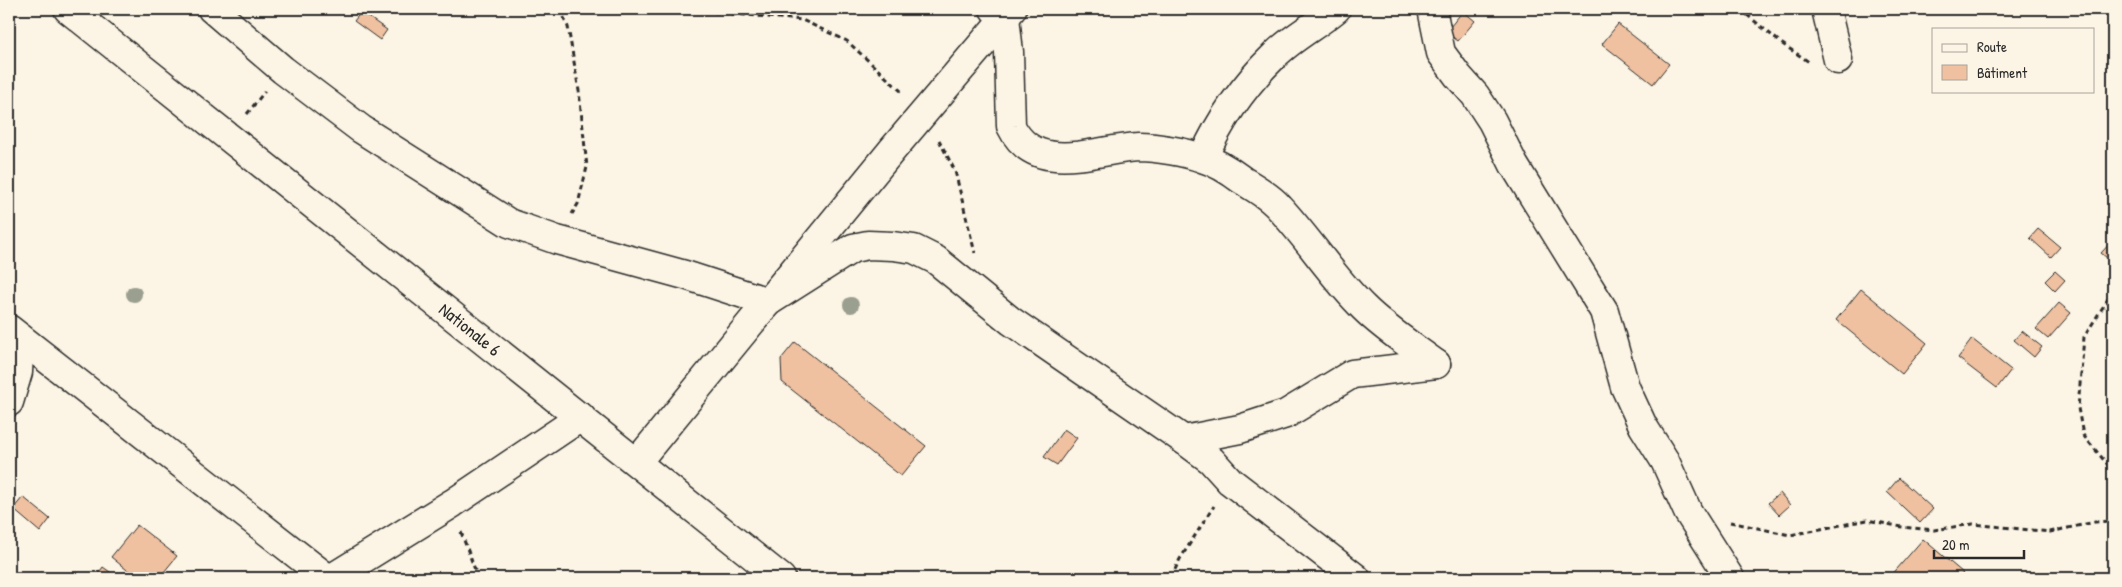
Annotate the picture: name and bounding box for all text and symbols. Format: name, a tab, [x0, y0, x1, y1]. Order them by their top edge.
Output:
legend	[1932, 28, 2094, 92]
text: Route	[1977, 36, 2007, 57]
text: Bâtiment	[1977, 62, 2028, 83]
street label: Nationale 6	[434, 297, 506, 362]
scale bar	[1934, 527, 2024, 559]
text: 20 m	[1942, 534, 1969, 555]

